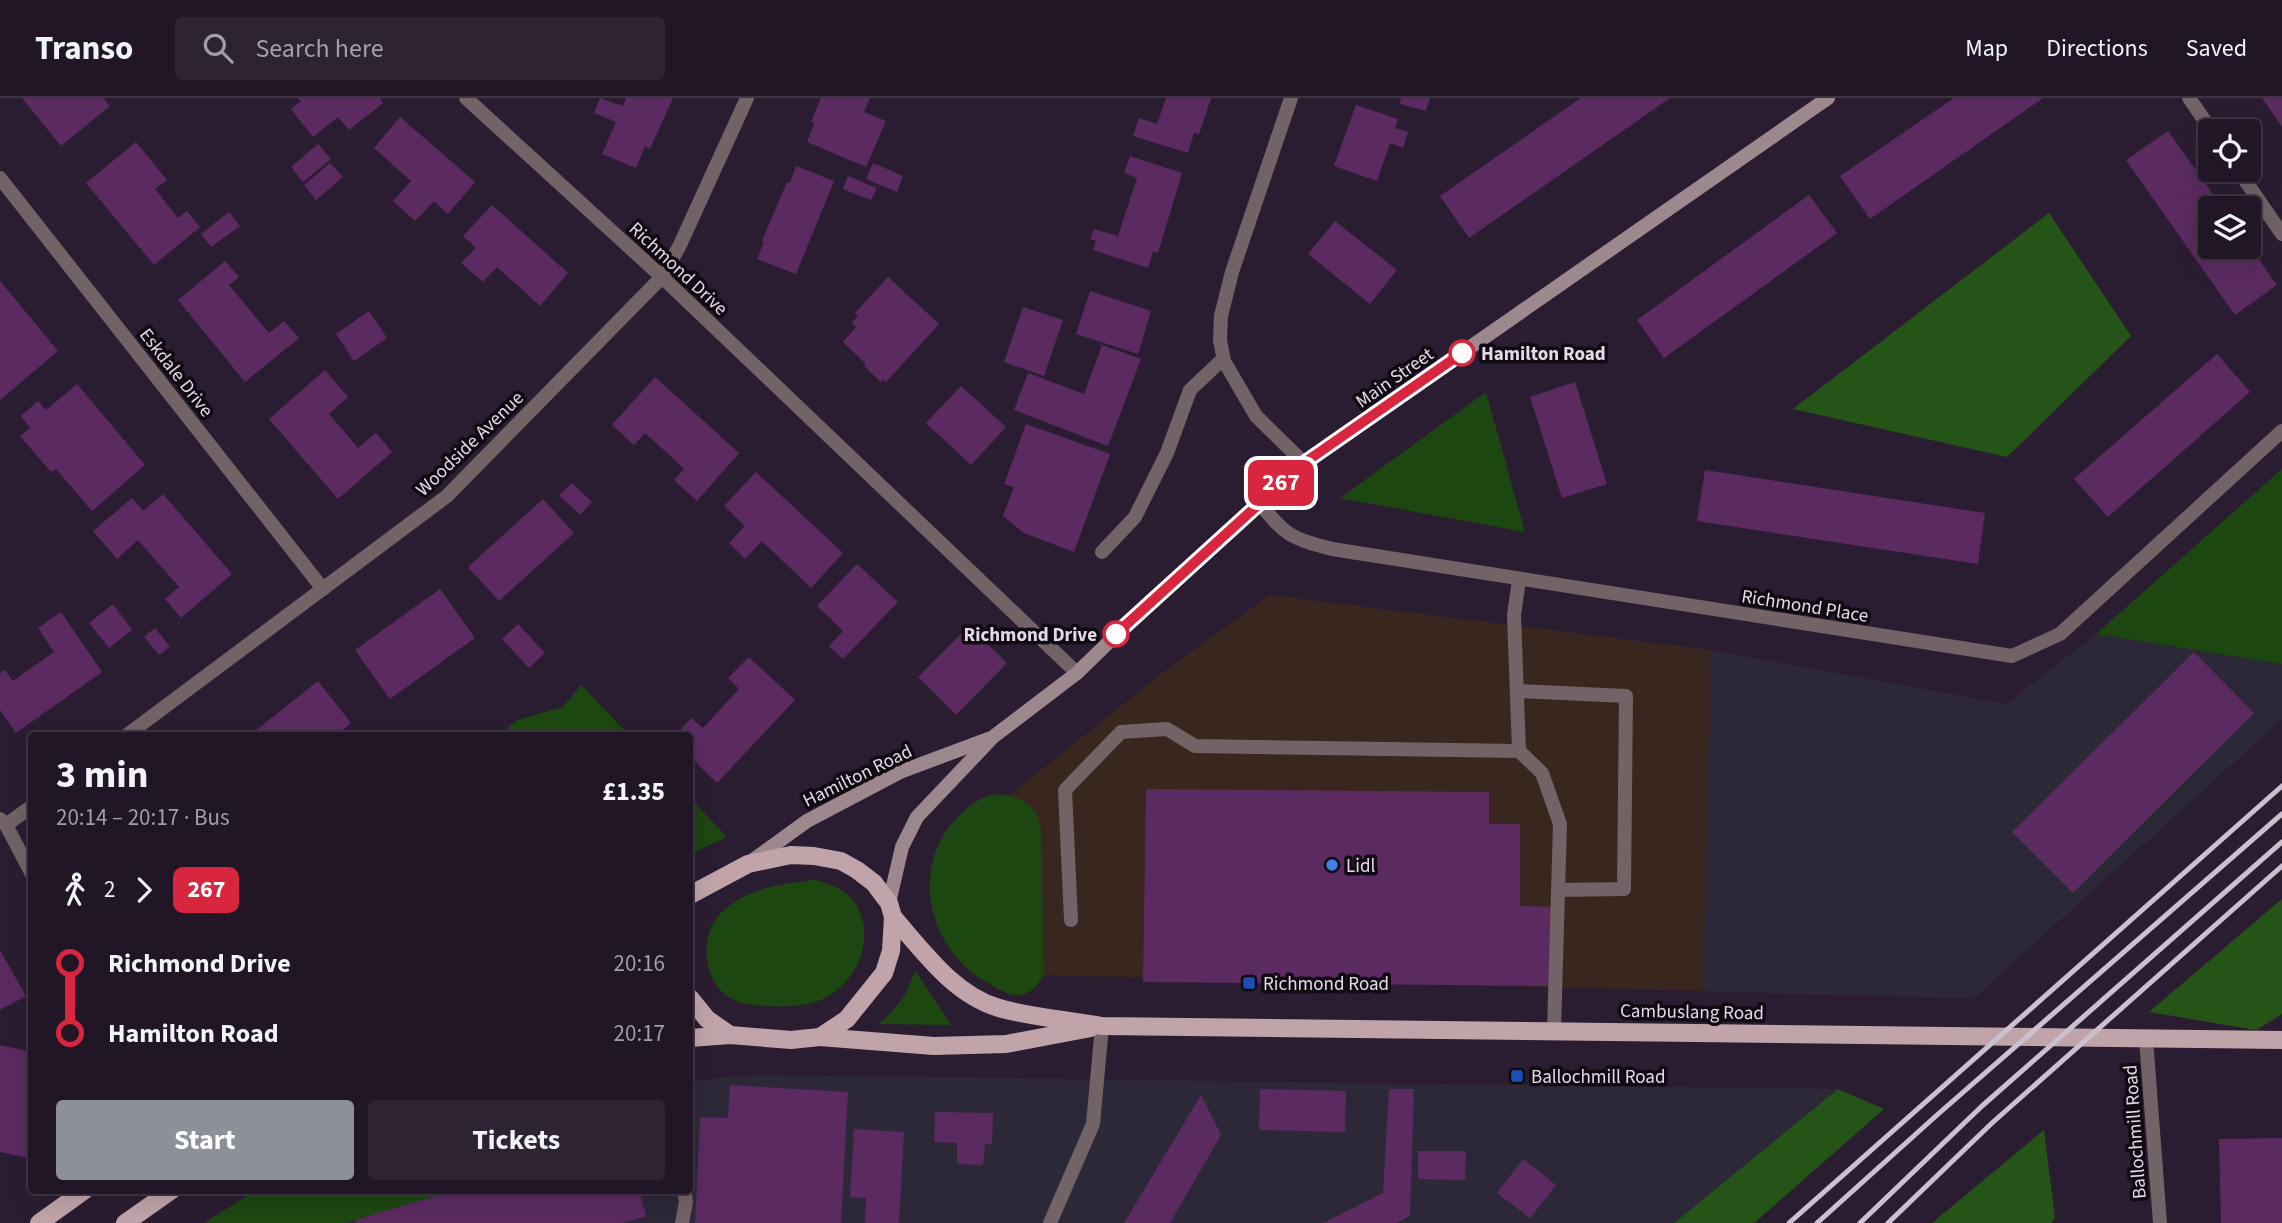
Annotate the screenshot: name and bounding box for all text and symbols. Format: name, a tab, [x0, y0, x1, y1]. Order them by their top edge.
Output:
search box	[175, 17, 665, 80]
text: Transo	[35, 25, 133, 72]
icon: search	[199, 29, 237, 67]
text: Search here	[255, 30, 384, 67]
text: Map	[1965, 31, 2008, 66]
text: Directions	[2046, 31, 2148, 66]
text: Saved	[2186, 31, 2247, 66]
map controls	[2198, 119, 2261, 259]
button: locate	[2198, 119, 2261, 182]
button: layers	[2198, 196, 2261, 259]
street label: Richmond Drive	[623, 216, 733, 322]
street label: Eskdale Drive	[132, 323, 219, 423]
marker: Hamilton Road	[1449, 340, 1475, 366]
street label: Main Street	[1350, 341, 1440, 415]
place label: Hamilton Road	[1481, 341, 1606, 368]
street label: Woodside Avenue	[410, 385, 530, 503]
line badge: 267	[1241, 460, 1321, 506]
text: 267	[1262, 465, 1300, 500]
street label: Richmond Place	[1739, 583, 1870, 630]
marker: Richmond Drive	[1103, 621, 1129, 647]
place label: Richmond Drive	[963, 622, 1097, 649]
street label: Hamilton Road	[798, 738, 917, 814]
text: 3 min	[56, 748, 148, 802]
text: £1.35	[602, 773, 665, 810]
text: 20:14 – 20:17 · Bus	[56, 801, 230, 834]
place label: Lidl	[1346, 853, 1375, 880]
marker: Lidl	[1324, 857, 1340, 873]
icon: walk	[56, 871, 94, 909]
icon: forward	[125, 871, 163, 909]
text: 267	[187, 872, 225, 907]
text: 2	[104, 873, 115, 906]
text: Richmond Drive	[108, 945, 291, 982]
text: 20:16	[614, 947, 665, 980]
place label: Richmond Road	[1263, 971, 1389, 998]
marker: Richmond Road	[1241, 975, 1257, 991]
street label: Cambuslang Road	[1620, 998, 1764, 1027]
text: Hamilton Road	[108, 1015, 279, 1052]
text: 20:17	[614, 1017, 665, 1050]
place label: Ballochmill Road	[1531, 1064, 1665, 1091]
street label: Ballochmill Road	[2117, 1064, 2154, 1200]
marker: Ballochmill Road	[1509, 1068, 1525, 1084]
button: Start	[56, 1100, 354, 1180]
button: Tickets	[368, 1100, 665, 1180]

